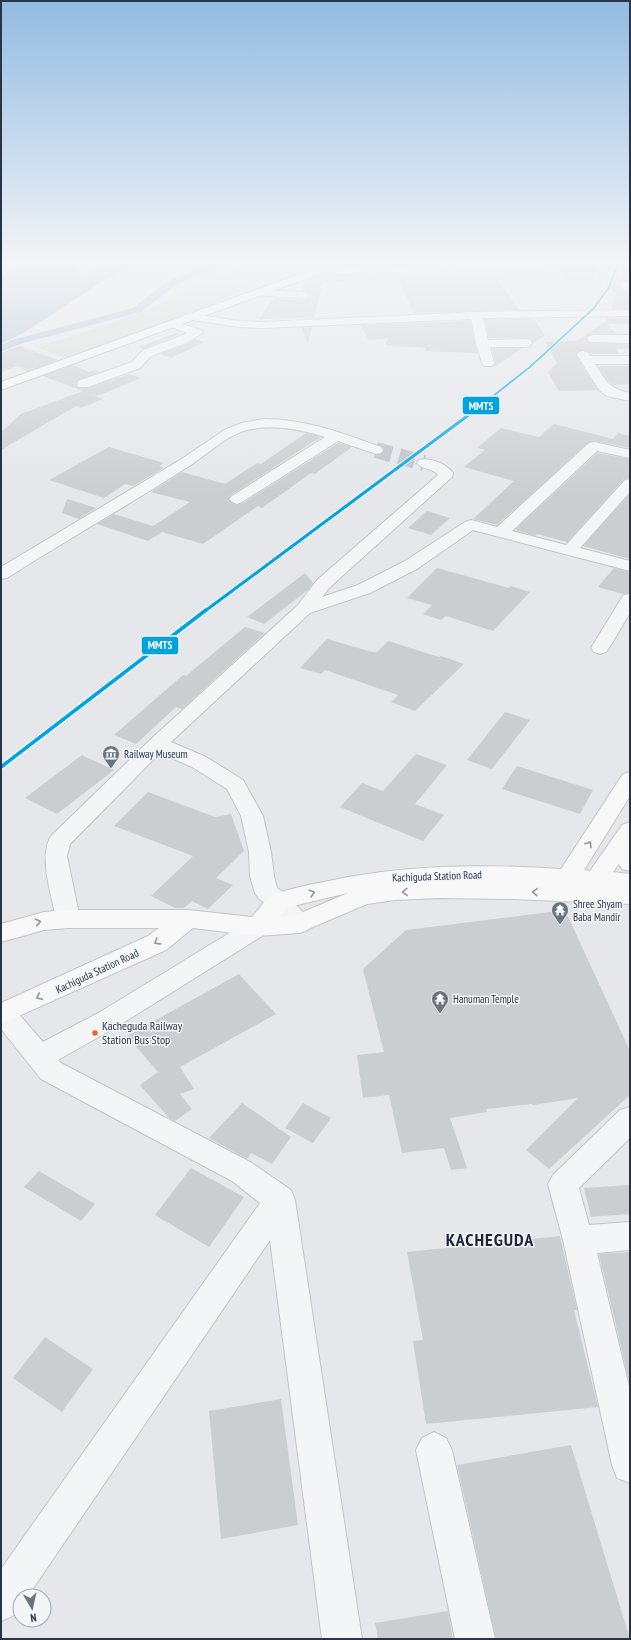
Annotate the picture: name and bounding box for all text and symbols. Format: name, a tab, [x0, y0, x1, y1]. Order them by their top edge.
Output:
line badge: MMTS	[462, 396, 500, 415]
text: MMTS	[469, 399, 493, 413]
line badge: MMTS	[141, 636, 179, 655]
text: MMTS	[148, 638, 172, 652]
museum icon: Railway Museum	[101, 744, 121, 769]
place label: Railway Museum	[124, 747, 188, 761]
one-way arrow	[584, 841, 592, 848]
street label: Kachiguda Station Road	[392, 867, 482, 885]
one-way arrow	[402, 887, 408, 896]
one-way arrow	[532, 888, 538, 896]
one-way arrow	[308, 889, 315, 898]
place label: Shree Shyam Baba Mandir	[573, 897, 622, 924]
temple icon: Shree Shyam Baba Mandir	[550, 900, 570, 925]
one-way arrow	[35, 919, 42, 927]
one-way arrow	[154, 938, 161, 945]
street label: Kachiguda Station Road	[53, 946, 141, 996]
temple icon: Hanuman Temple	[430, 989, 450, 1014]
one-way arrow	[36, 992, 44, 1000]
place label: Hanuman Temple	[453, 992, 519, 1006]
place label: Kacheguda Railway Station Bus Stop	[102, 1018, 183, 1047]
marker: Kacheguda Railway Station Bus Stop	[90, 1028, 100, 1038]
district label: KACHEGUDA	[446, 1228, 534, 1251]
north arrow	[12, 1588, 52, 1628]
text: N	[29, 1610, 38, 1625]

